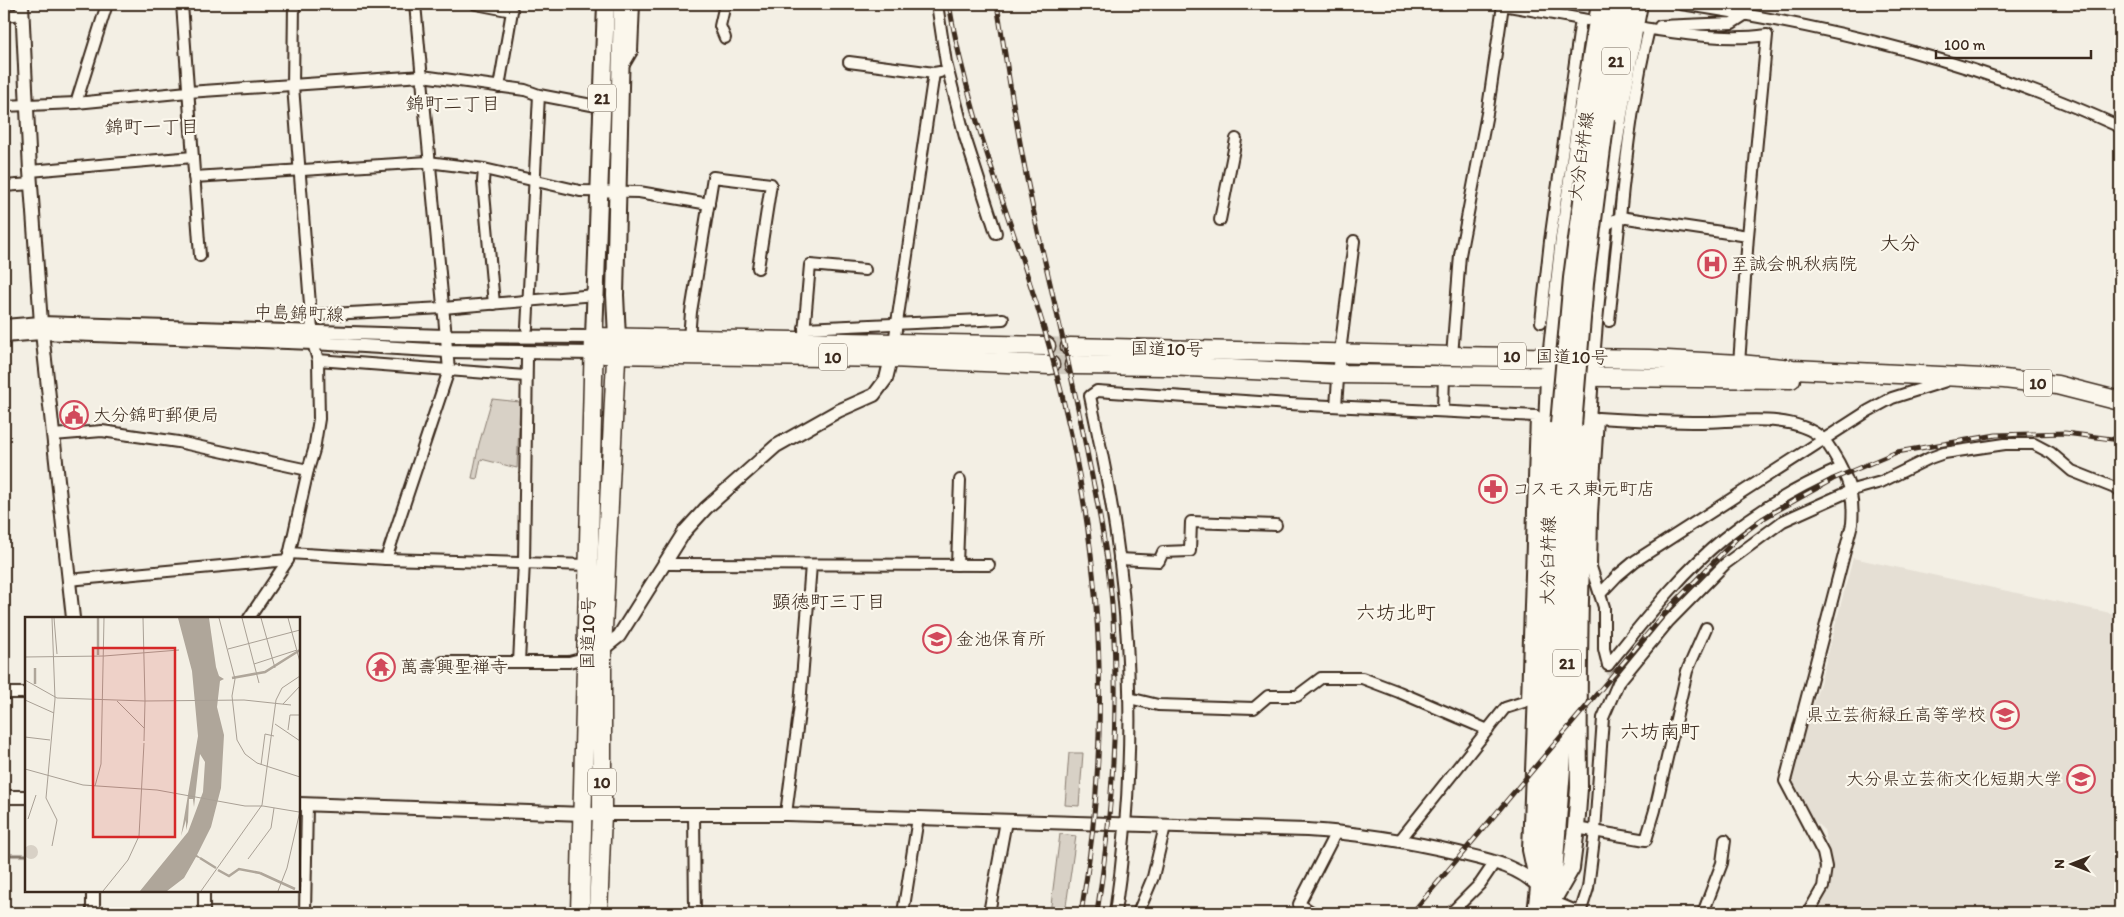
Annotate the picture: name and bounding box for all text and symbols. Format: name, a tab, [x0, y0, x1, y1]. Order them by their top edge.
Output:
scale bar	[1936, 28, 2092, 60]
text: 100 m	[1944, 36, 1986, 54]
road number: 21	[1602, 48, 1630, 74]
road number: 21	[588, 85, 616, 112]
district label: 錦町二丁目	[405, 92, 501, 115]
street label: 大分臼杵線	[1564, 110, 1598, 202]
district label: 錦町一丁目	[104, 115, 200, 138]
district label: 大分	[1880, 231, 1920, 255]
hospital icon: 至誠会帆秋病院	[1697, 249, 1727, 279]
place label: 至誠会帆秋病院	[1731, 253, 1857, 275]
street label: 中島錦町線	[254, 300, 344, 326]
street label: 国道10号	[1130, 337, 1204, 361]
road number: 10	[1498, 342, 1526, 370]
road number: 10	[819, 344, 847, 371]
street label: 国道10号	[1535, 345, 1609, 369]
road number: 10	[2024, 369, 2052, 396]
public building icon: 大分錦町郵便局	[59, 400, 89, 430]
place label: 大分錦町郵便局	[93, 404, 219, 426]
pharmacy icon: コスモス東元町店	[1478, 474, 1508, 504]
place label: コスモス東元町店	[1512, 478, 1655, 500]
street label: 大分臼杵線	[1536, 516, 1560, 606]
district label: 顕徳町三丁目	[772, 590, 886, 613]
street label: 国道10号	[576, 596, 600, 670]
district label: 六坊北町	[1356, 600, 1436, 624]
inset map	[25, 617, 300, 892]
school or university icon: 金池保育所	[922, 624, 952, 654]
place label: 金池保育所	[956, 628, 1046, 650]
road number: 21	[1553, 650, 1581, 676]
temple icon: 萬壽興聖禅寺	[366, 652, 396, 682]
place label: 萬壽興聖禅寺	[400, 656, 508, 678]
school or university icon: 県立芸術緑丘高等学校	[1990, 700, 2020, 730]
place label: 県立芸術緑丘高等学校	[1806, 704, 1986, 726]
district label: 六坊南町	[1620, 719, 1700, 743]
school or university icon: 大分県立芸術文化短期大学	[2066, 764, 2096, 794]
place label: 大分県立芸術文化短期大学	[1846, 768, 2062, 790]
road number: 10	[588, 769, 616, 796]
north arrow	[2046, 840, 2096, 890]
text: N	[2051, 859, 2068, 869]

